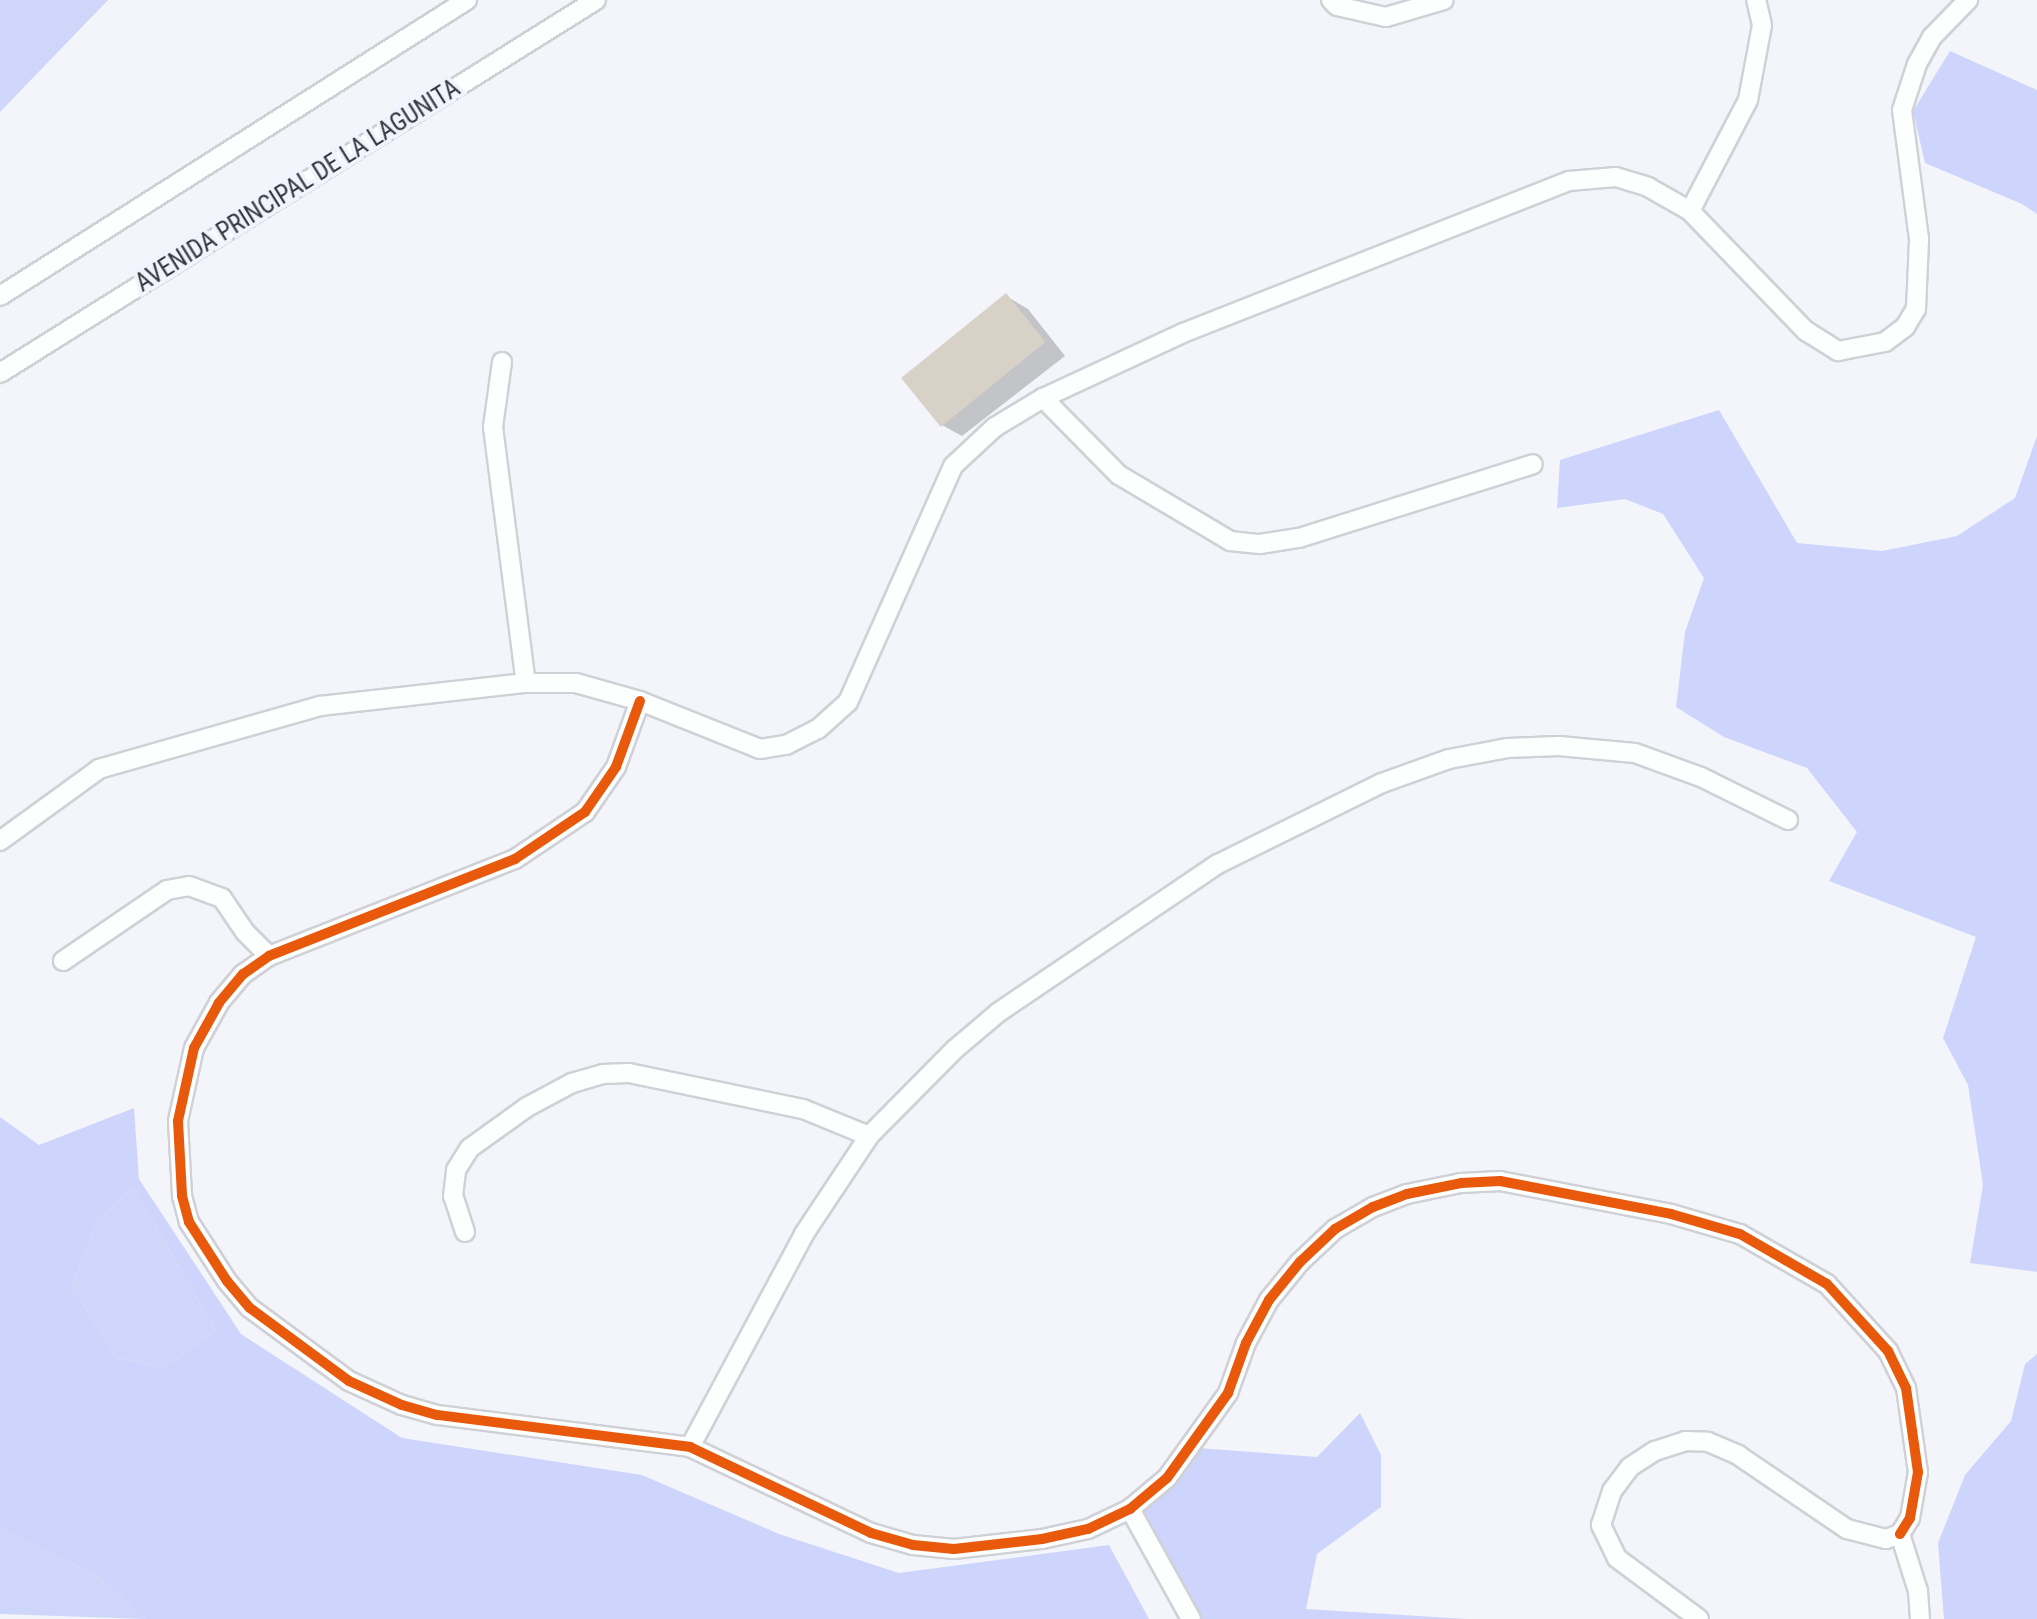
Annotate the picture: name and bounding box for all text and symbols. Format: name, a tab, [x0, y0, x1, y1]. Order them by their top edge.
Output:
street label: AVENIDA PRINCIPAL DE LA LAGUNITA	[130, 73, 466, 299]

